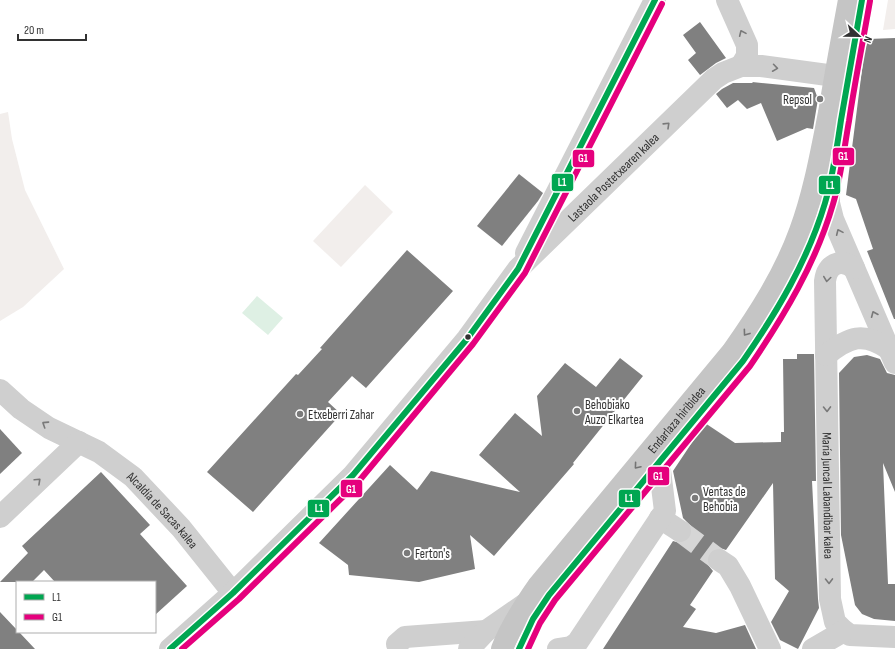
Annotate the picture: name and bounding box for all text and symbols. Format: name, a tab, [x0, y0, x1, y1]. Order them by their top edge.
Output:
scale bar	[18, 16, 86, 42]
north arrow	[839, 16, 879, 56]
text: 20 m	[24, 23, 44, 38]
one-way arrow	[739, 30, 747, 38]
text: N	[861, 34, 875, 45]
one-way arrow	[772, 63, 778, 72]
place label: Repsol	[783, 92, 812, 108]
marker: Repsol	[815, 94, 825, 104]
one-way arrow	[662, 122, 670, 130]
street label: Lastaola Postetxearen kalea	[565, 130, 663, 225]
line badge: G1	[832, 147, 855, 166]
line badge: G1	[572, 149, 595, 168]
text: G1	[838, 150, 849, 163]
text: G1	[578, 152, 589, 165]
line badge: L1	[551, 173, 574, 192]
line badge: L1	[818, 175, 841, 195]
text: L1	[558, 176, 567, 189]
text: L1	[826, 179, 835, 192]
one-way arrow	[835, 229, 843, 236]
one-way arrow	[823, 276, 832, 282]
one-way arrow	[871, 311, 879, 319]
one-way arrow	[744, 328, 751, 335]
unlabelled marker	[463, 332, 473, 342]
street label: Endarlaza hiribidea	[644, 383, 709, 457]
place label: Behobiako Auzo Elkartea	[584, 397, 644, 428]
marker: Behobiako Auzo Elkartea	[572, 406, 582, 416]
one-way arrow	[823, 406, 831, 412]
place label: Etxeberri Zahar	[308, 407, 375, 423]
marker: Etxeberri Zahar	[295, 409, 305, 419]
one-way arrow	[42, 422, 49, 429]
street label: María Juncal Labandibar kalea	[818, 432, 836, 559]
one-way arrow	[635, 462, 642, 469]
line badge: G1	[647, 466, 670, 486]
street label: Alcaldía de Sacas kalea	[123, 468, 201, 552]
text: G1	[653, 470, 664, 483]
one-way arrow	[33, 479, 41, 486]
line badge: G1	[340, 479, 363, 498]
text: G1	[346, 483, 357, 496]
place label: Ventas de Behobia	[703, 484, 746, 515]
line badge: L1	[618, 489, 641, 508]
text: L1	[625, 492, 634, 505]
marker: Ventas de Behobia	[690, 493, 700, 503]
line badge: L1	[307, 499, 330, 518]
text: L1	[315, 502, 324, 515]
place label: Ferton's	[415, 546, 450, 562]
marker: Ferton's	[402, 548, 412, 558]
one-way arrow	[825, 578, 834, 584]
legend	[16, 581, 156, 633]
text: L1	[52, 590, 61, 605]
text: G1	[52, 610, 63, 625]

